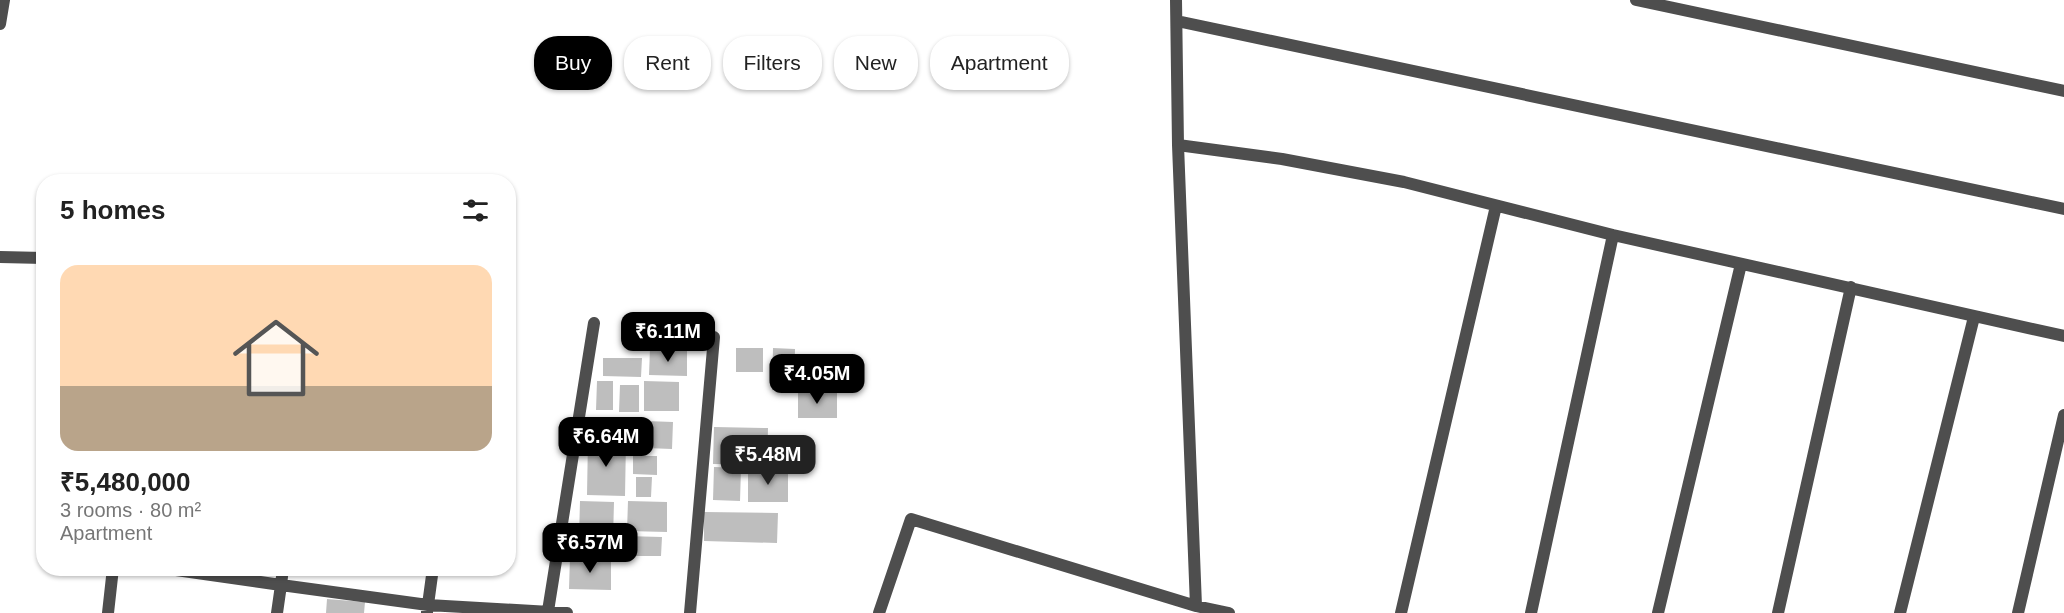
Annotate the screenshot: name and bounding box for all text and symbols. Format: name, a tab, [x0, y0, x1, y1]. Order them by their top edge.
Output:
chip: Buy	[534, 36, 612, 90]
chip: Rent	[624, 36, 711, 90]
chip: Filters	[723, 36, 822, 90]
chip: New	[834, 36, 918, 90]
chip: Apartment	[930, 36, 1069, 90]
icon: filters	[459, 194, 492, 227]
text: 5 homes	[60, 195, 166, 225]
icon: home	[222, 304, 330, 412]
pin: ₹6.11M	[619, 312, 717, 363]
text: ₹6.11M	[635, 320, 701, 342]
pin: ₹4.05M	[768, 354, 866, 405]
text: ₹4.05M	[783, 362, 851, 384]
pin: ₹6.64M	[557, 417, 655, 468]
text: ₹6.64M	[572, 425, 640, 447]
pin: ₹5.48M	[719, 435, 817, 486]
text: ₹5.48M	[734, 443, 802, 465]
text: ₹5,480,000	[60, 467, 191, 497]
text: 3 rooms · 80 m²	[60, 499, 201, 521]
text: Apartment	[60, 522, 152, 544]
pin: ₹6.57M	[541, 523, 639, 574]
text: ₹6.57M	[556, 531, 624, 553]

